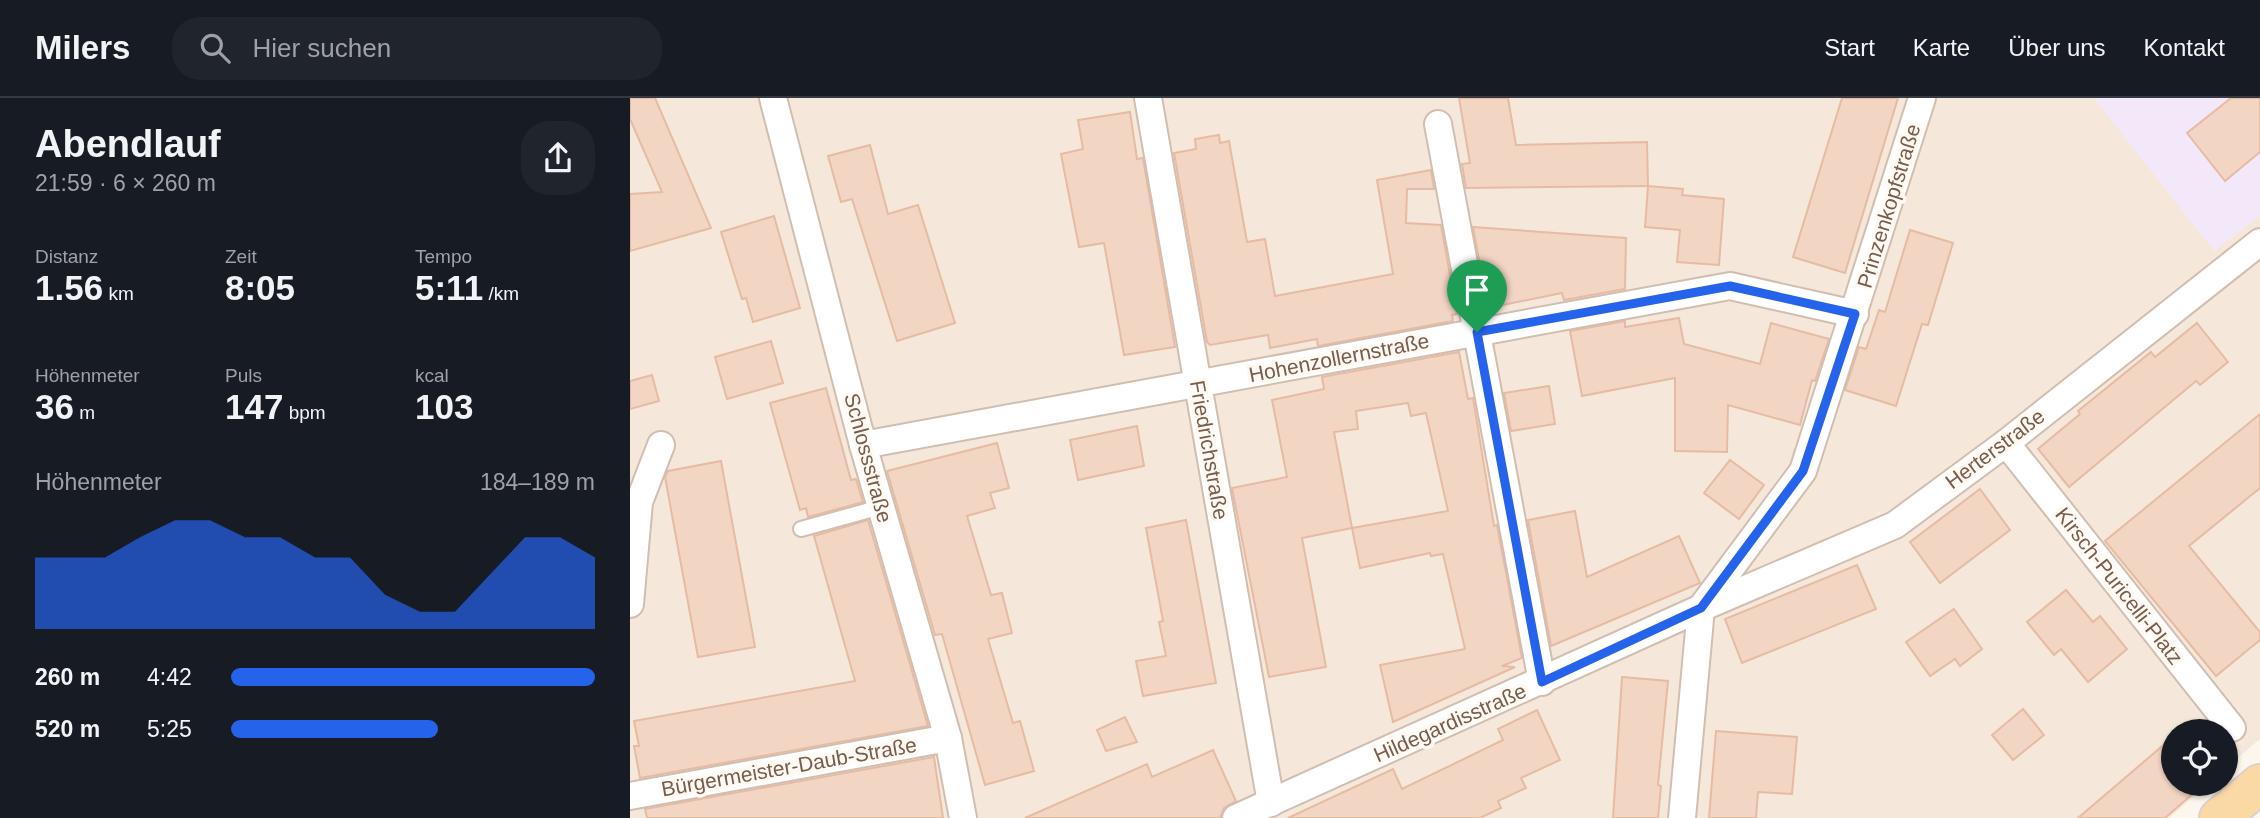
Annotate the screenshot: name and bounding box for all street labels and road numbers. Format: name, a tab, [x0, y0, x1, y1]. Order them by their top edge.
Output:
street label: Prinzenkopfstraße	[1853, 121, 1924, 291]
street label: Hohenzollernstraße	[1247, 329, 1431, 386]
street label: Friedrichstraße	[1186, 378, 1233, 521]
street label: Schlossstraße	[840, 391, 897, 525]
street label: Herterstraße	[1941, 404, 2049, 493]
street label: Kirsch-Puricelli-Platz	[2051, 503, 2188, 669]
street label: Hildegardisstraße	[1370, 679, 1530, 767]
street label: Bürgermeister-Daub-Straße	[659, 733, 918, 800]

